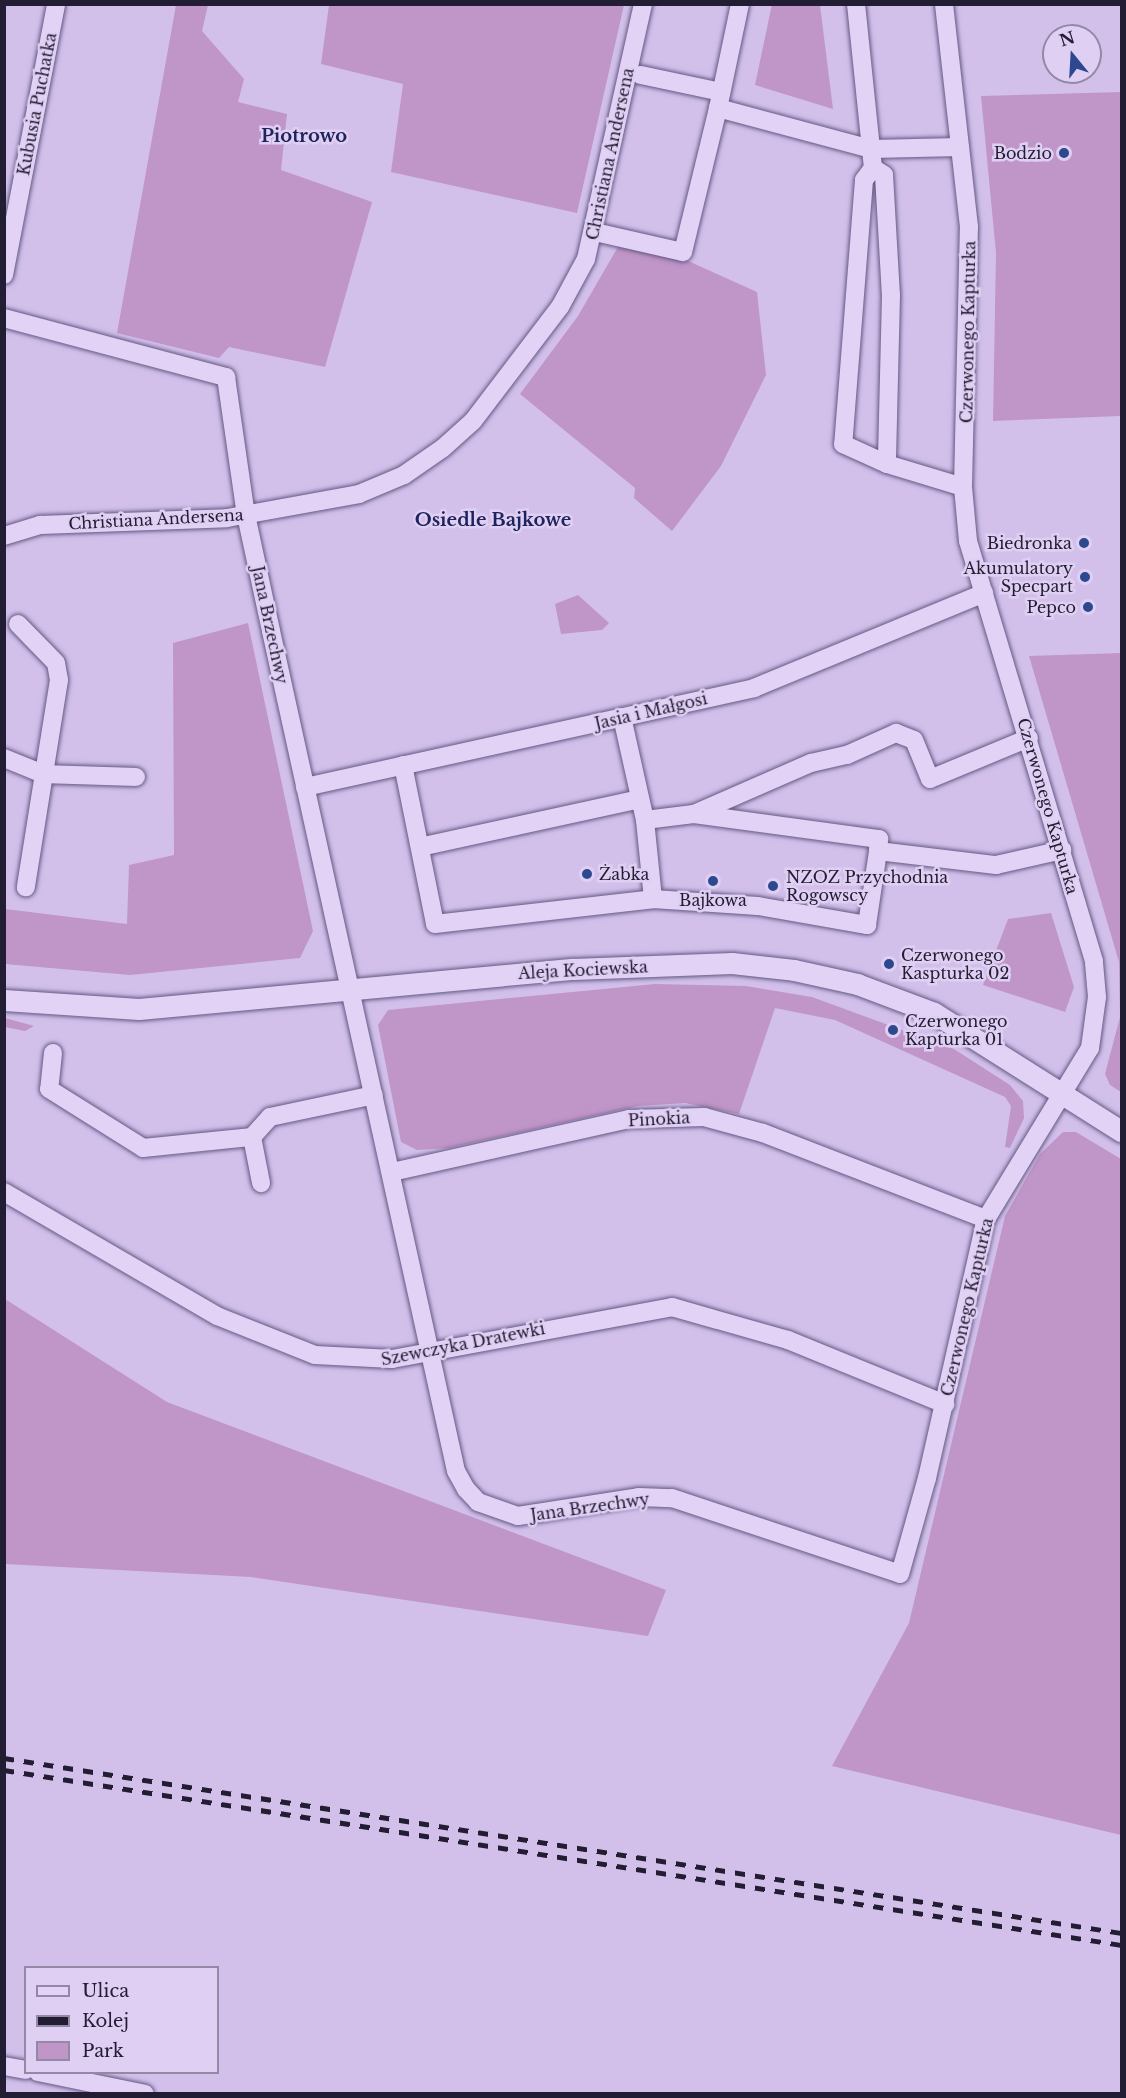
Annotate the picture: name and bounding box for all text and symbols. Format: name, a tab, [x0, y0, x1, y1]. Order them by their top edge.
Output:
north arrow	[1042, 24, 1102, 84]
text: N	[1057, 27, 1077, 51]
street label: Kubusia Puchatka	[14, 31, 60, 177]
street label: Christiana Andersena	[582, 66, 638, 242]
district label: Piotrowo	[261, 125, 347, 147]
place label: Bodzio	[994, 143, 1052, 163]
marker: Bodzio	[1057, 146, 1071, 160]
street label: Czerwonego Kapturka	[957, 241, 979, 423]
street label: Christiana Andersena	[67, 505, 245, 533]
district label: Osiedle Bajkowe	[415, 509, 571, 531]
place label: Biedronka	[987, 533, 1072, 553]
marker: Biedronka	[1077, 536, 1091, 550]
place label: Akumulatory Specpart	[964, 558, 1073, 596]
street label: Jana Brzechwy	[248, 564, 292, 686]
marker: Akumulatory Specpart	[1078, 570, 1092, 584]
place label: Pepco	[1026, 597, 1076, 617]
marker: Pepco	[1081, 600, 1095, 614]
street label: Jasia i Małgosi	[593, 689, 709, 733]
street label: Czerwonego Kapturka	[1014, 716, 1082, 896]
place label: Żabka	[599, 864, 649, 884]
marker: Żabka	[580, 867, 594, 881]
place label: NZOZ Przychodnia Rogowscy	[786, 867, 948, 905]
marker: Bajkowa	[706, 874, 720, 888]
marker: NZOZ Przychodnia Rogowscy	[764, 877, 782, 895]
place label: Bajkowa	[679, 890, 747, 910]
place label: Czerwonego Kaspturka 02	[901, 945, 1009, 983]
street label: Aleja Kociewska	[518, 957, 648, 983]
marker: Czerwonego Kaspturka 02	[882, 957, 896, 971]
place label: Czerwonego Kapturka 01	[905, 1011, 1008, 1049]
marker: Czerwonego Kapturka 01	[886, 1023, 900, 1037]
street label: Pinokia	[627, 1108, 691, 1130]
street label: Czerwonego Kapturka	[937, 1216, 997, 1398]
street label: Szewczyka Dratewki	[379, 1319, 547, 1369]
street label: Jana Brzechwy	[529, 1489, 651, 1525]
legend	[24, 1966, 219, 2074]
text: Ulica	[82, 1980, 129, 2002]
text: Kolej	[82, 2010, 129, 2032]
text: Park	[82, 2040, 124, 2062]

